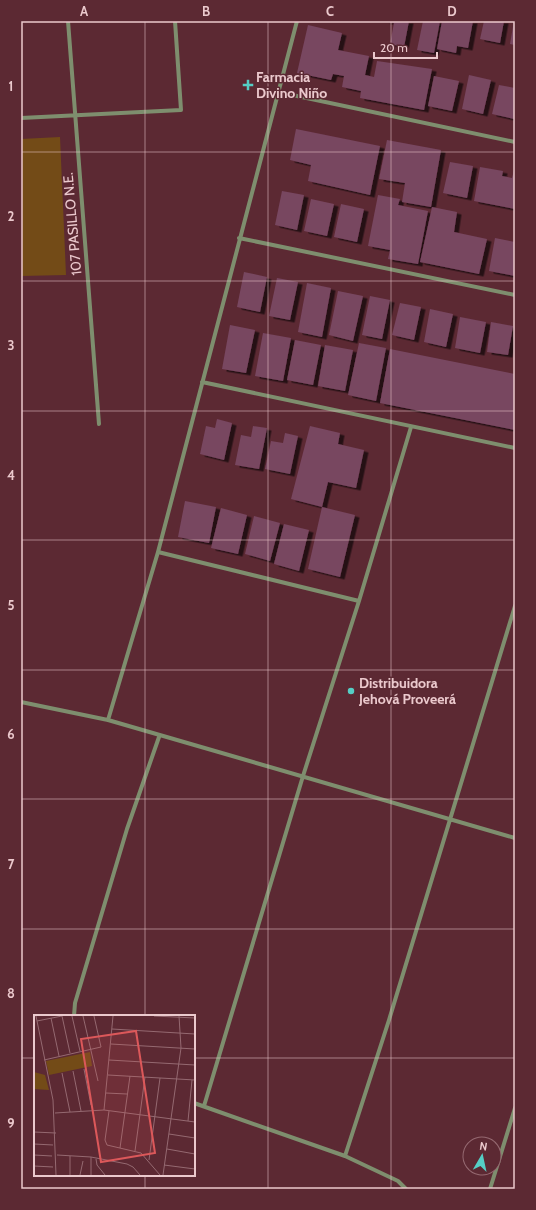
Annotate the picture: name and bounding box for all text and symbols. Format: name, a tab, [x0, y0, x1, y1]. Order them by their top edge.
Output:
text: A	[80, 3, 89, 19]
text: B	[202, 3, 210, 19]
text: C	[326, 3, 334, 19]
text: D	[447, 3, 457, 19]
scale bar	[374, 34, 437, 60]
text: 20 m	[380, 40, 408, 55]
place label: Farmacia Divino Niño	[256, 68, 327, 102]
text: 1	[9, 78, 13, 94]
marker: Farmacia Divino Niño	[243, 80, 253, 90]
street label: 107 PASILLO N.E.	[59, 172, 85, 276]
text: 2	[8, 208, 15, 224]
text: 3	[7, 337, 15, 353]
text: 4	[7, 467, 15, 483]
text: 5	[8, 597, 15, 613]
place label: Distribuidora Jehová Proveerá	[358, 674, 456, 708]
marker: Distribuidora Jehová Proveerá	[346, 686, 356, 696]
text: 6	[7, 726, 15, 742]
text: 7	[8, 856, 15, 872]
text: 8	[7, 985, 15, 1001]
inset map	[34, 1015, 195, 1176]
text: 9	[7, 1115, 15, 1131]
north arrow	[462, 1136, 502, 1176]
text: N	[479, 1139, 489, 1154]

